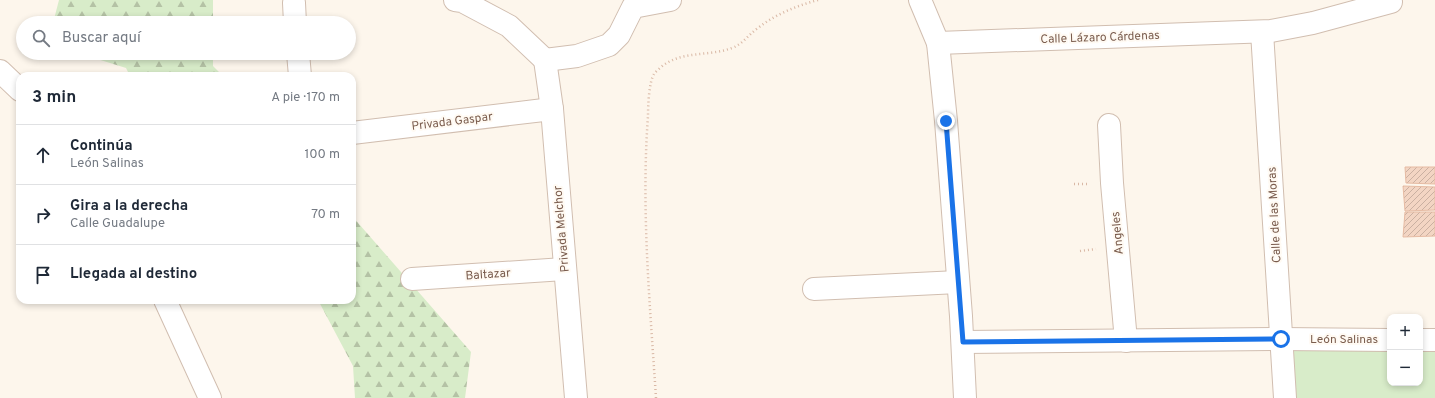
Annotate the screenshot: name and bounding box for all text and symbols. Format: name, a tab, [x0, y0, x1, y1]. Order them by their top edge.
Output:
search box	[16, 16, 356, 60]
icon: search	[30, 27, 52, 49]
street label: Calle Lázaro Cárdenas	[1040, 28, 1160, 48]
text: Buscar aquí	[62, 29, 141, 48]
text: 3 min	[32, 87, 76, 109]
text: A pie · 170 m	[271, 90, 340, 106]
street label: Privada Gaspar	[411, 109, 494, 135]
route end	[937, 112, 955, 130]
text: Continúa	[70, 137, 132, 156]
icon: ahead	[32, 144, 54, 166]
text: 100 m	[304, 147, 340, 163]
text: León Salinas	[70, 156, 144, 172]
street label: Calle de las Moras	[1264, 166, 1286, 263]
street label: Privada Melchor	[550, 185, 574, 273]
text: Gira a la derecha	[70, 197, 188, 216]
icon: right	[32, 204, 54, 226]
text: 70 m	[311, 207, 340, 223]
street label: Angeles	[1108, 211, 1128, 255]
text: Calle Guadalupe	[70, 216, 165, 232]
icon: arrive	[32, 264, 54, 286]
text: Llegada al destino	[70, 265, 197, 284]
street label: Baltazar	[465, 265, 512, 285]
map controls	[1387, 314, 1423, 386]
button: +	[1387, 314, 1423, 350]
route start	[1272, 330, 1290, 348]
street label: León Salinas	[1310, 332, 1378, 348]
button: −	[1387, 350, 1423, 386]

